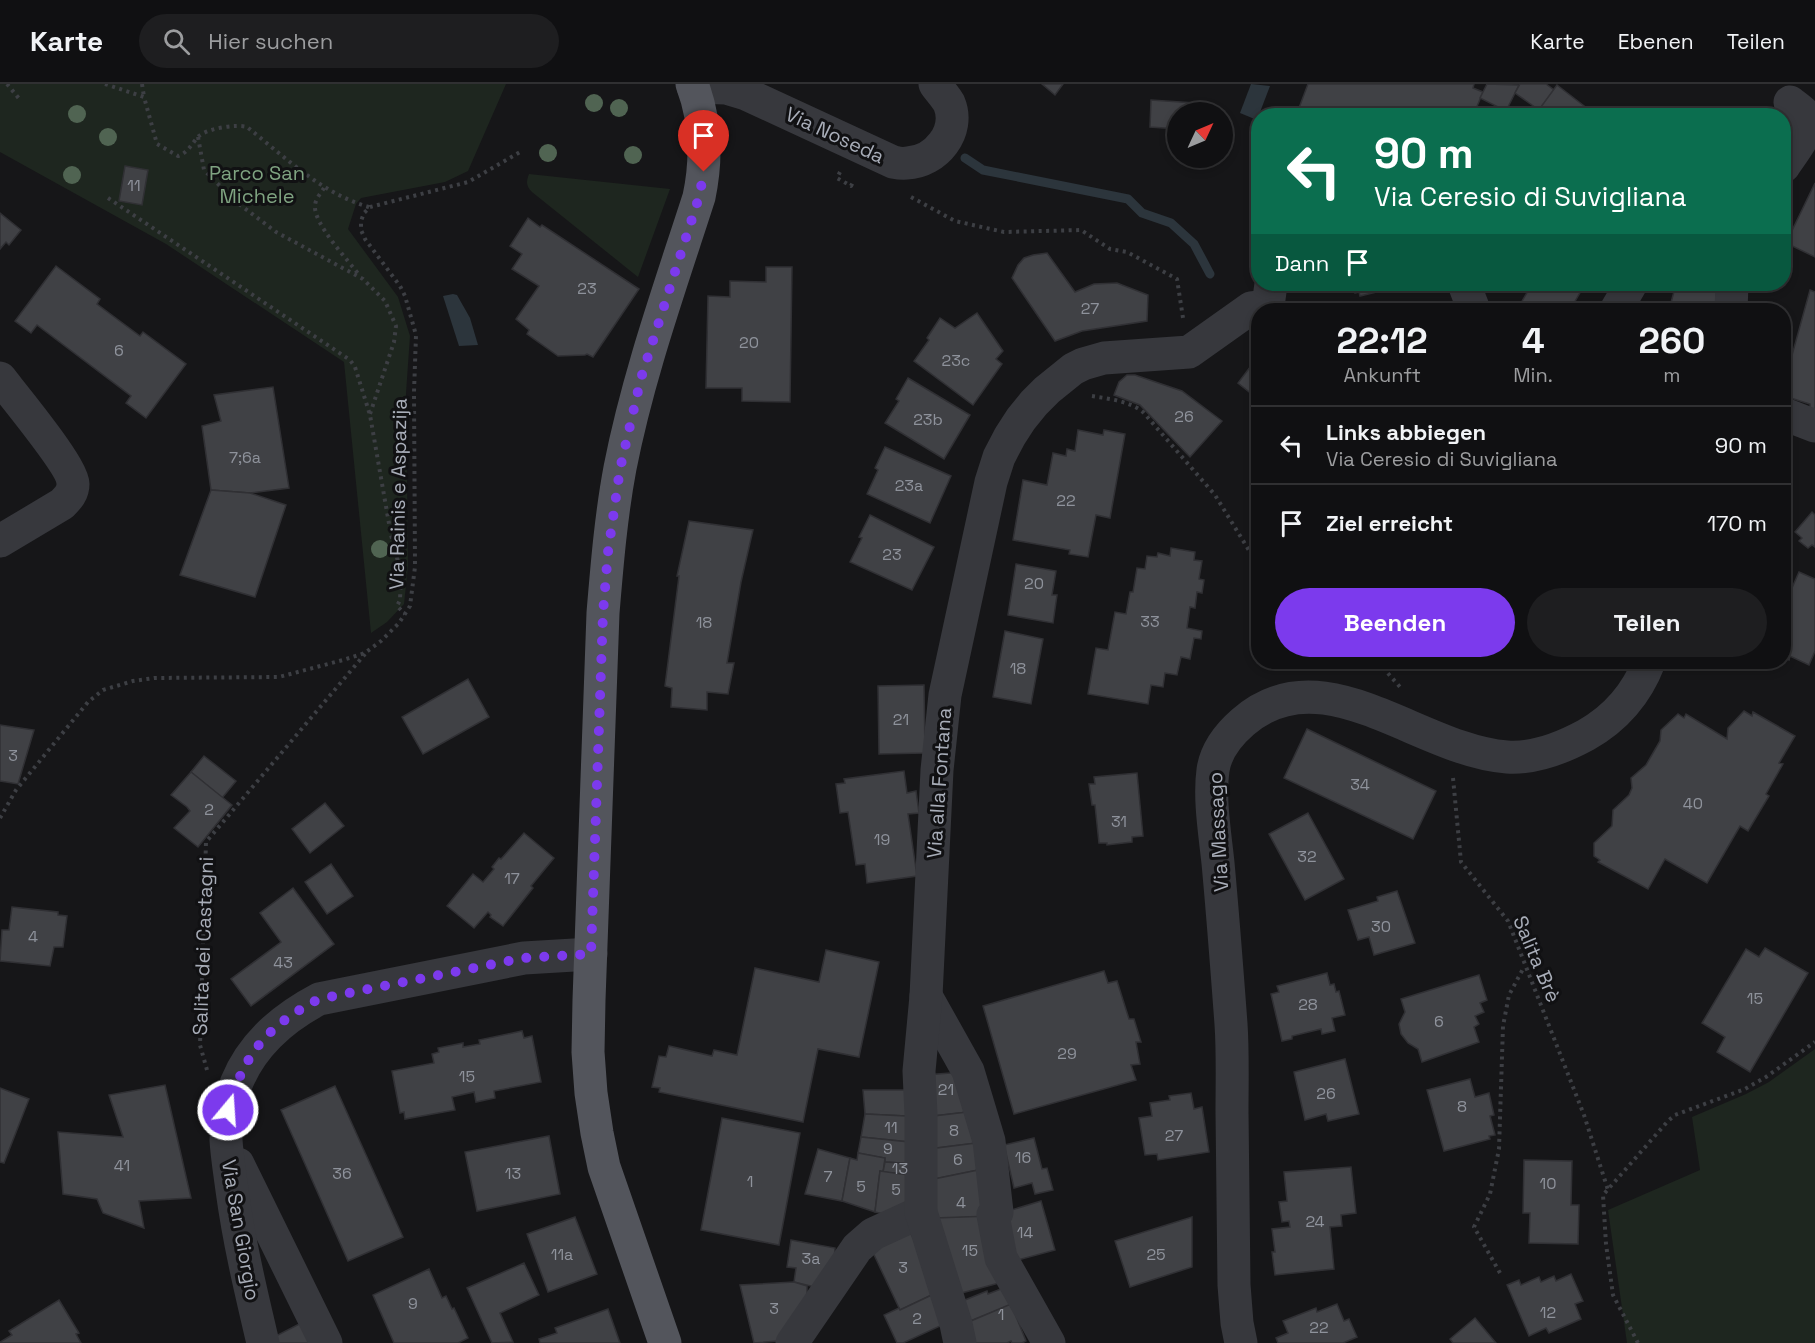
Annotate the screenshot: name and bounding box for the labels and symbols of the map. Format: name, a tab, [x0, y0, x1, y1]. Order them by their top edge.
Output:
street label: Via Noseda	[781, 101, 889, 169]
north arrow	[1167, 102, 1233, 168]
pin	[678, 110, 729, 172]
park label: Parco San Michele	[209, 160, 305, 209]
house number: 11	[127, 175, 141, 196]
house number: 23	[577, 278, 597, 299]
house number: 27	[1081, 298, 1099, 319]
house number: 20	[739, 332, 759, 353]
house number: 6	[114, 340, 124, 361]
house number: 23c	[942, 350, 970, 371]
street label: Via Rainis e Aspazija	[383, 398, 413, 590]
house number: 26	[1174, 406, 1194, 427]
house number: 23b	[913, 409, 943, 430]
house number: 7;6a	[229, 447, 261, 468]
house number: 23a	[895, 475, 923, 496]
house number: 22	[1056, 490, 1076, 511]
house number: 23	[882, 544, 902, 565]
house number: 20	[1024, 573, 1044, 594]
house number: 33	[1140, 611, 1160, 632]
house number: 18	[696, 612, 712, 633]
house number: 18	[1010, 658, 1026, 679]
street label: Via alla Fontana	[921, 707, 957, 859]
house number: 21	[893, 709, 909, 730]
house number: 3	[8, 745, 18, 766]
street label: Via Massago	[1202, 771, 1234, 893]
house number: 34	[1350, 774, 1370, 795]
house number: 40	[1683, 793, 1703, 814]
house number: 2	[204, 799, 214, 820]
house number: 31	[1111, 811, 1127, 832]
house number: 19	[874, 829, 890, 850]
house number: 32	[1297, 846, 1317, 867]
street label: Salita dei Castagni	[187, 856, 219, 1036]
house number: 17	[504, 868, 520, 889]
street label: Salita Brè	[1507, 912, 1567, 1006]
house number: 30	[1371, 916, 1391, 937]
house number: 4	[28, 926, 38, 947]
house number: 43	[273, 952, 293, 973]
house number: 15	[1747, 988, 1763, 1009]
house number: 28	[1298, 994, 1318, 1015]
house number: 6	[1434, 1011, 1444, 1032]
house number: 29	[1057, 1043, 1077, 1064]
house number: 15	[459, 1066, 475, 1087]
position arrow	[196, 1078, 260, 1142]
house number: 21	[938, 1079, 954, 1100]
house number: 26	[1316, 1083, 1336, 1104]
house number: 8	[1457, 1096, 1467, 1117]
house number: 11	[884, 1117, 898, 1138]
house number: 8	[949, 1120, 959, 1141]
house number: 27	[1165, 1125, 1183, 1146]
house number: 9	[883, 1138, 893, 1159]
house number: 16	[1015, 1147, 1031, 1168]
house number: 6	[953, 1149, 963, 1170]
house number: 41	[114, 1155, 130, 1176]
street label: Via San Giorgio	[216, 1157, 266, 1303]
house number: 13	[892, 1158, 908, 1179]
house number: 36	[332, 1163, 352, 1184]
house number: 13	[505, 1163, 521, 1184]
house number: 7	[823, 1166, 833, 1187]
house number: 1	[747, 1171, 753, 1192]
house number: 10	[1540, 1173, 1556, 1194]
house number: 5	[856, 1176, 866, 1197]
house number: 5	[891, 1179, 901, 1200]
house number: 4	[956, 1192, 966, 1213]
house number: 24	[1305, 1211, 1325, 1232]
house number: 14	[1017, 1222, 1033, 1243]
house number: 15	[962, 1240, 978, 1261]
house number: 11a	[551, 1244, 573, 1265]
house number: 25	[1146, 1244, 1166, 1265]
house number: 3a	[802, 1248, 820, 1269]
house number: 3	[898, 1257, 908, 1278]
house number: 9	[408, 1293, 418, 1314]
house number: 3	[769, 1298, 779, 1319]
house number: 12	[1540, 1302, 1556, 1323]
house number: 1	[998, 1304, 1004, 1325]
house number: 2	[912, 1308, 922, 1329]
house number: 22	[1309, 1317, 1329, 1338]

